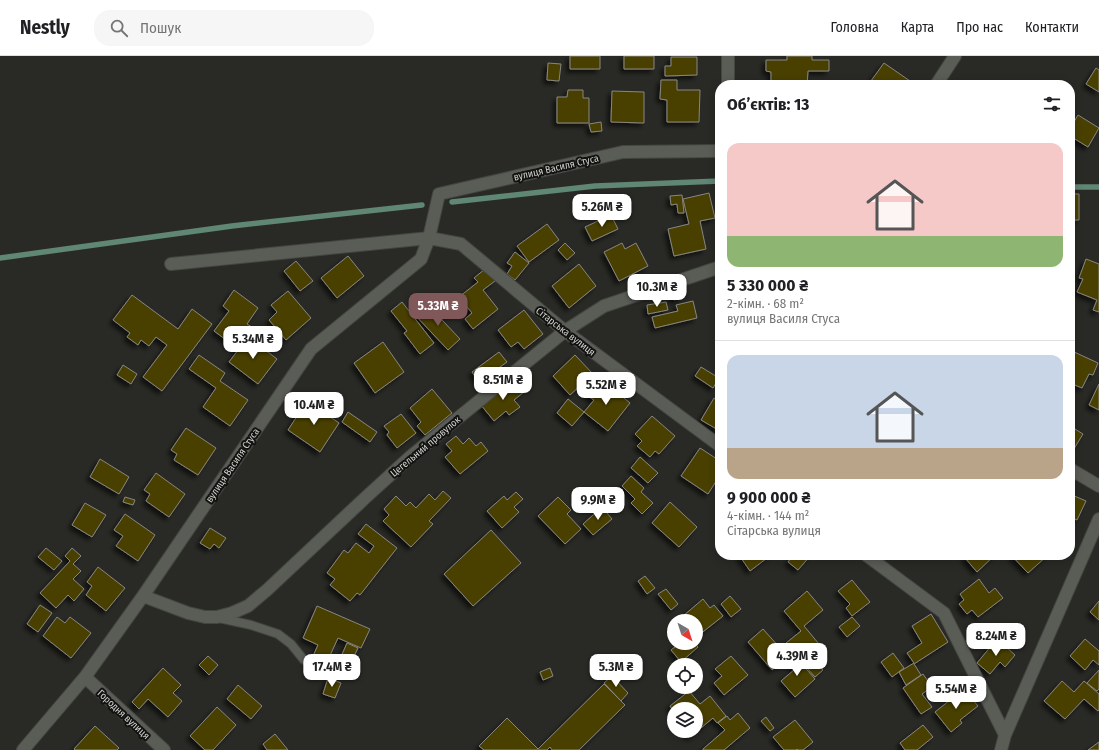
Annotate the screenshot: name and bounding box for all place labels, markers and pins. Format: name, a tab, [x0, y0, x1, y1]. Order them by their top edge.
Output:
pin: 5.26M ₴	[565, 194, 639, 228]
pin: 10.3M ₴	[620, 274, 694, 308]
pin: 5.33M ₴	[401, 293, 475, 327]
pin: 5.34M ₴	[216, 326, 290, 360]
pin: 8.51M ₴	[466, 367, 540, 401]
pin: 5.52M ₴	[569, 372, 643, 406]
pin: 10.4M ₴	[277, 392, 351, 426]
pin: 9.9M ₴	[565, 487, 631, 521]
pin: 8.24M ₴	[959, 623, 1033, 657]
pin: 4.39M ₴	[760, 643, 834, 677]
pin: 17.4M ₴	[295, 654, 369, 688]
pin: 5.3M ₴	[583, 654, 649, 688]
pin: 5.54M ₴	[919, 676, 993, 710]

